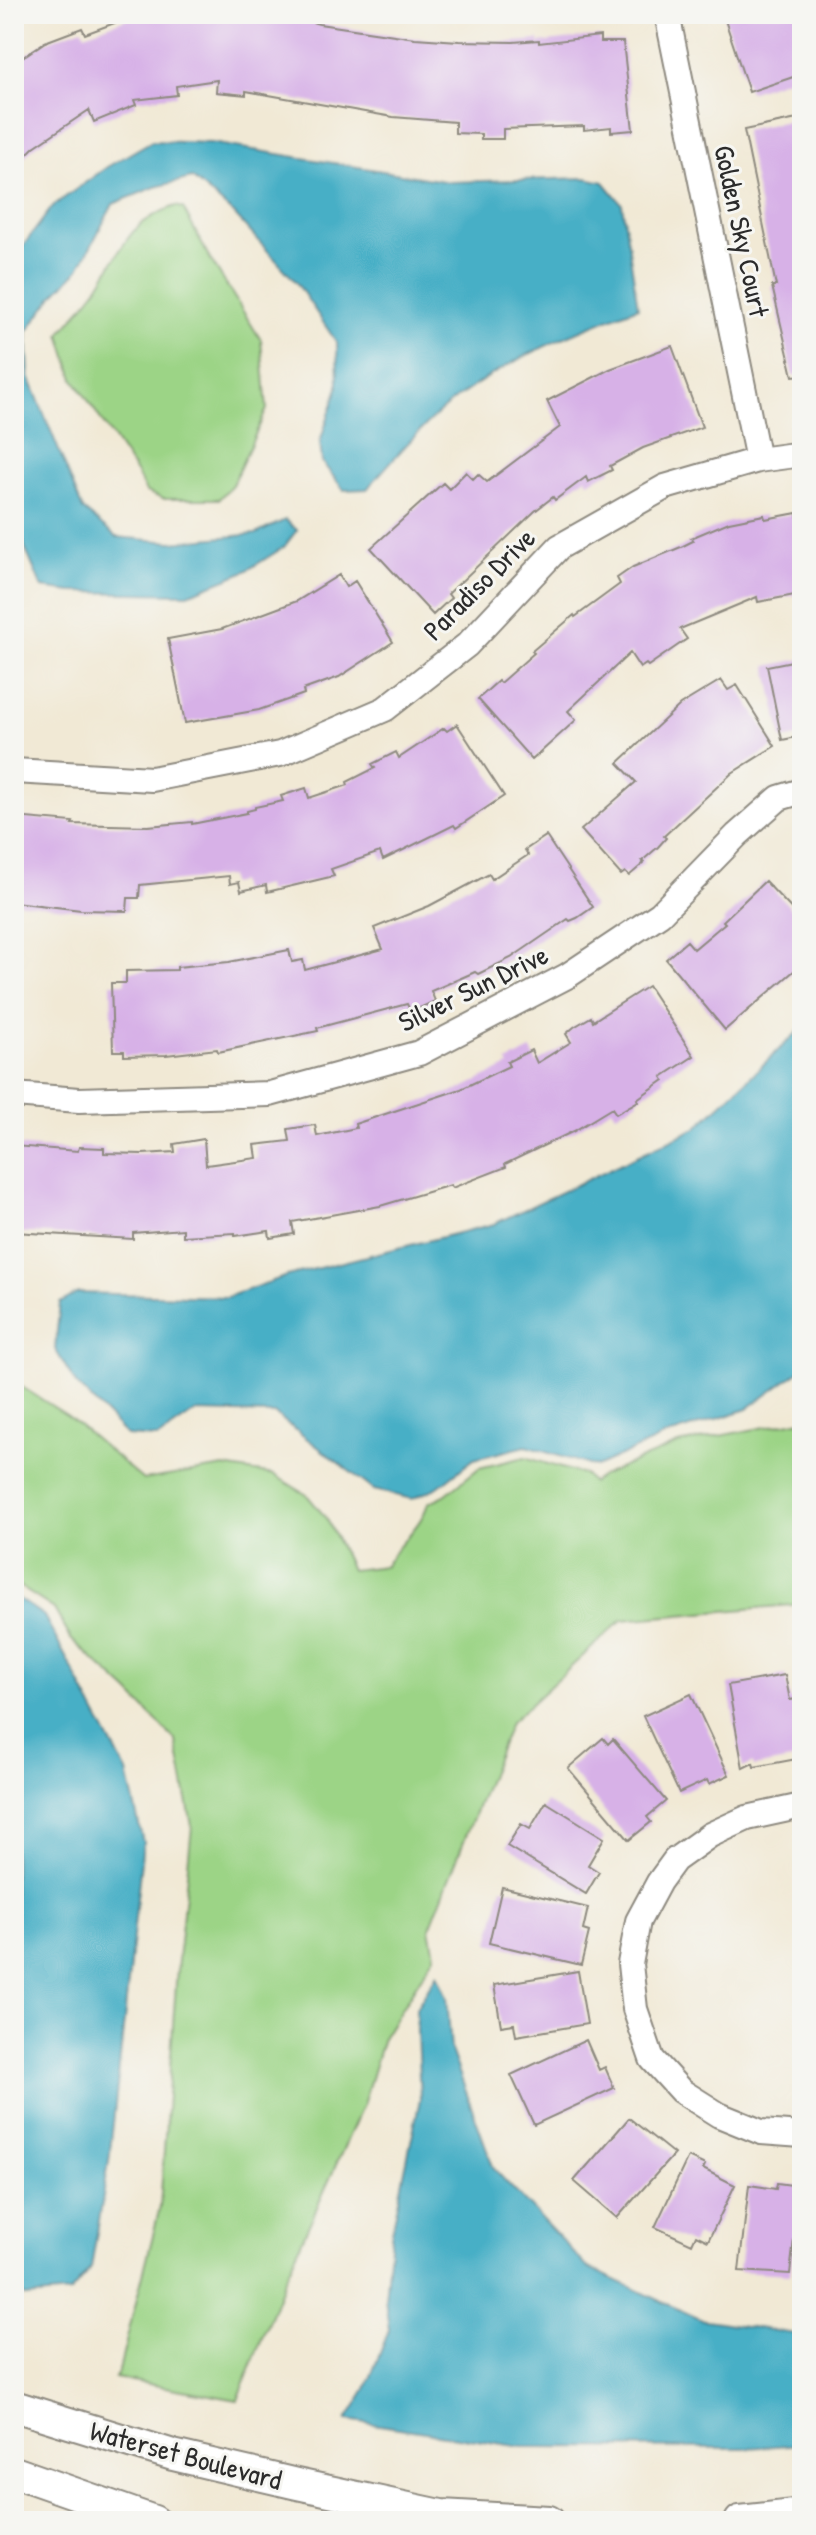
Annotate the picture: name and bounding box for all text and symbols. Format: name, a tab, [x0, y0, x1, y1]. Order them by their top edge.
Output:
street label: Golden Sky Court	[705, 142, 779, 321]
street label: Paradiso Drive	[414, 519, 544, 649]
street label: Silver Sun Drive	[392, 935, 554, 1041]
street label: Waterset Boulevard	[86, 2411, 286, 2499]

